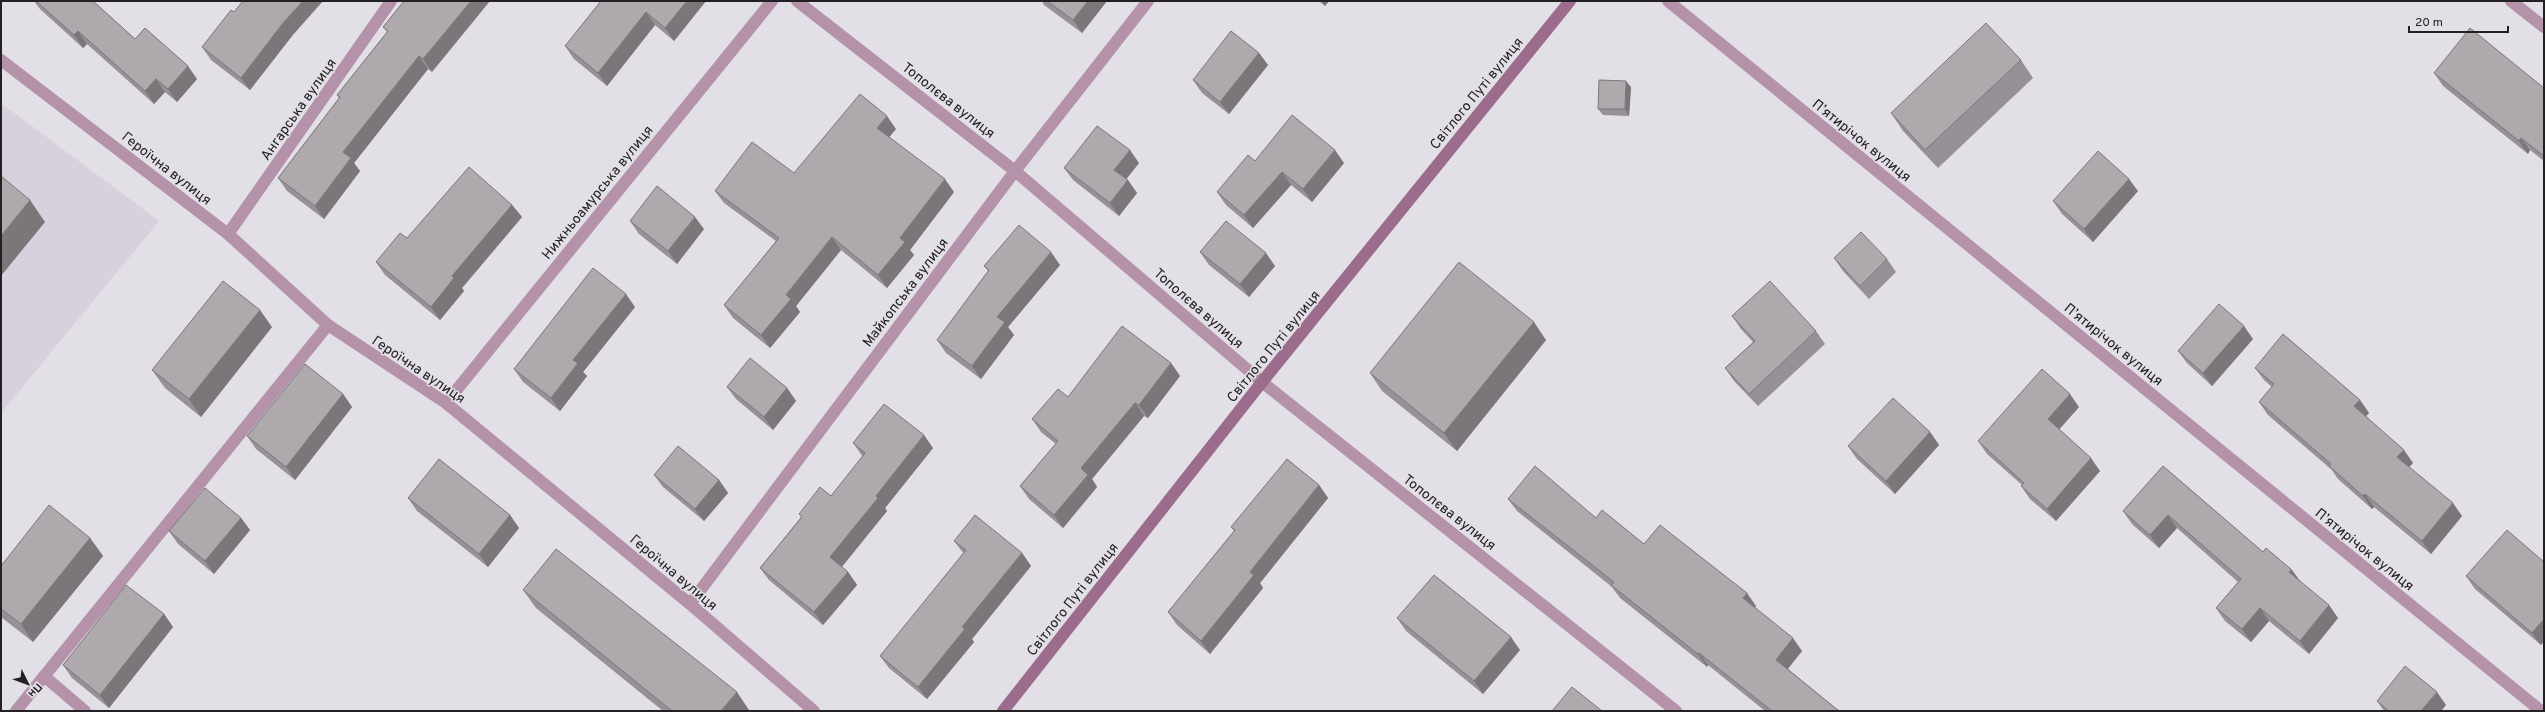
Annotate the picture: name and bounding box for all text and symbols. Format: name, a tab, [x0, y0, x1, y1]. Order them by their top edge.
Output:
scale bar	[2409, 8, 2508, 34]
text: 20 m	[2415, 15, 2443, 31]
street label: Світлого Путі вулиця	[1427, 35, 1527, 153]
street label: Ангарська вулиця	[258, 56, 341, 164]
street label: Тополєва вулиця	[898, 60, 998, 143]
street label: П’ятирічок вулиця	[1808, 96, 1914, 186]
street label: Нижньоамурська вулиця	[539, 123, 657, 263]
street label: Героїчна вулиця	[118, 129, 214, 209]
street label: Майкопська вулиця	[860, 235, 953, 351]
street label: Тополєва вулиця	[1150, 266, 1246, 353]
street label: Світлого Путі вулиця	[1224, 288, 1324, 406]
street label: П’ятирічок вулиця	[2060, 300, 2166, 390]
street label: Героїчна вулиця	[368, 333, 468, 408]
street label: Тополєва вулиця	[1399, 472, 1499, 555]
street label: П’ятирічок вулиця	[2311, 505, 2417, 595]
street label: Героїчна вулиця	[626, 532, 720, 615]
street label: Світлого Путі вулиця	[1024, 540, 1123, 660]
north arrow	[8, 664, 48, 704]
text: Пн	[25, 680, 45, 700]

